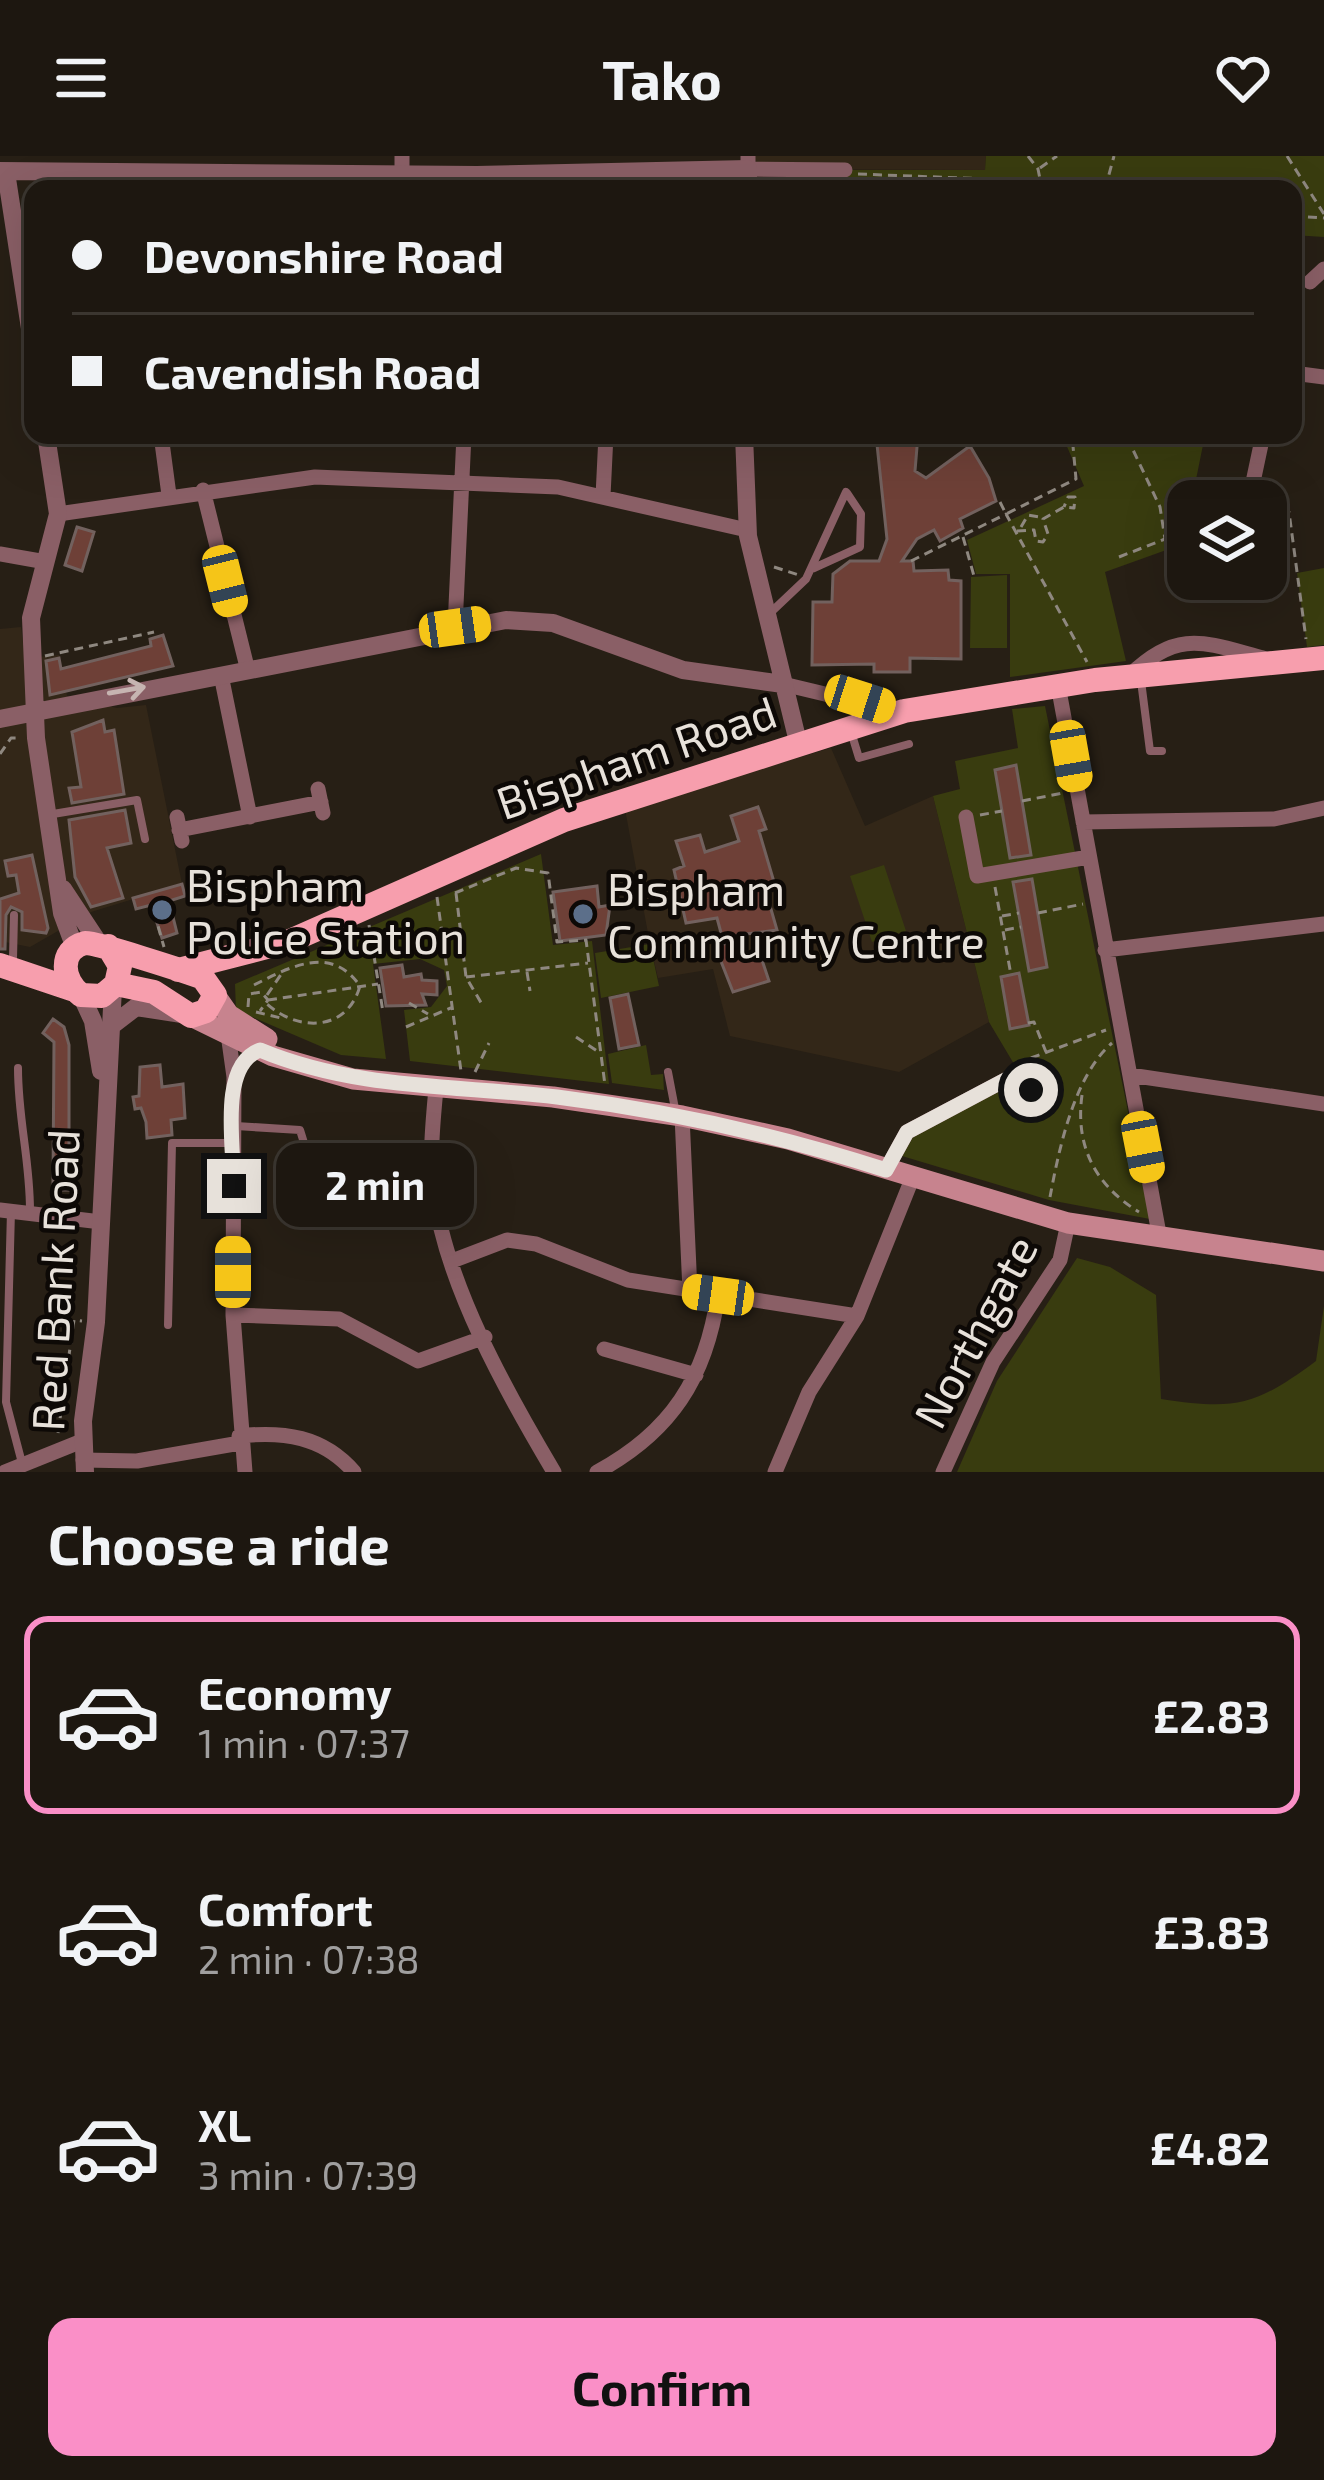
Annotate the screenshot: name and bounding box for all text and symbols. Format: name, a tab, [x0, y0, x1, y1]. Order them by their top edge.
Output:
icon: menu	[48, 45, 114, 111]
icon: heart	[1210, 45, 1276, 111]
text: Tako	[602, 46, 722, 111]
text: Devonshire Road	[144, 228, 504, 282]
text: Cavendish Road	[144, 344, 481, 398]
map controls	[1167, 480, 1287, 600]
button: layers	[1167, 480, 1287, 600]
car	[199, 542, 251, 620]
car	[417, 604, 493, 650]
car	[820, 671, 900, 727]
one-way arrow	[107, 678, 146, 700]
street label: Bispham Road	[489, 683, 783, 829]
car	[1047, 717, 1095, 795]
place label: Bispham Police Station	[186, 857, 465, 963]
place label: Bispham Community Centre	[607, 861, 985, 967]
marker: Bispham Police Station	[149, 897, 175, 923]
marker: Bispham Community Centre	[570, 901, 596, 927]
route start	[1004, 1063, 1058, 1117]
car	[1118, 1108, 1168, 1186]
street label: Red Bank Road	[19, 1128, 89, 1432]
callout: 2 min	[276, 1144, 474, 1228]
route end	[207, 1159, 261, 1213]
text: 2 min	[325, 1161, 425, 1208]
street label: Northgate	[901, 1226, 1047, 1436]
car	[215, 1236, 251, 1308]
car	[680, 1272, 756, 1318]
text: Choose a ride	[48, 1511, 390, 1576]
icon: car	[54, 1661, 162, 1769]
text: Economy	[198, 1665, 392, 1719]
text: £2.83	[1153, 1688, 1270, 1742]
text: 1 min · 07:37	[198, 1719, 410, 1766]
icon: car	[54, 1877, 162, 1985]
text: Comfort	[198, 1881, 373, 1935]
text: £3.83	[1154, 1904, 1270, 1958]
text: 2 min · 07:38	[198, 1935, 420, 1982]
icon: car	[54, 2093, 162, 2201]
text: XL	[198, 2097, 251, 2151]
text: £4.82	[1150, 2120, 1270, 2174]
text: 3 min · 07:39	[198, 2151, 418, 2198]
button: Confirm	[48, 2318, 1276, 2456]

